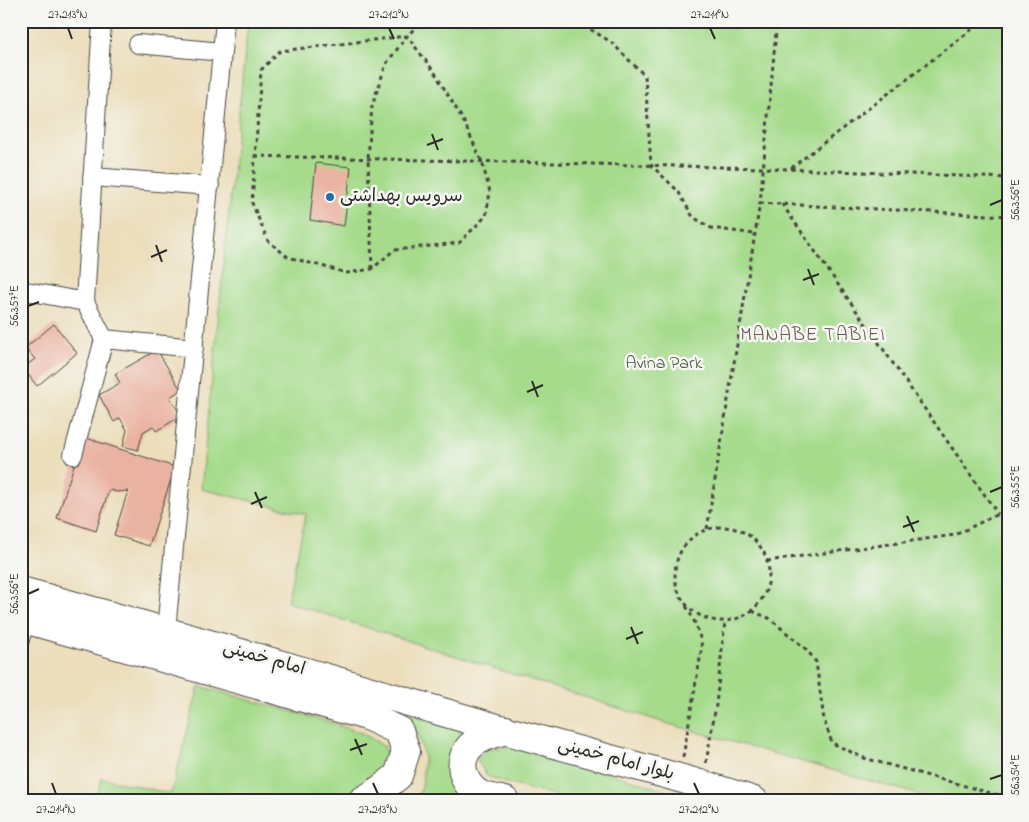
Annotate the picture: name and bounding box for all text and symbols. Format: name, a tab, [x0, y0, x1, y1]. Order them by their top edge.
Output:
text: 27.213°N	[48, 6, 88, 24]
text: 27.212°N	[369, 6, 409, 24]
text: 27.211°N	[691, 6, 729, 24]
text: 56.356°E	[1007, 179, 1025, 221]
place label: سرویس بهداشتی	[340, 184, 463, 210]
marker: سرویس بهداشتی	[324, 191, 336, 203]
text: 56.357°E	[6, 285, 24, 327]
district label: MANABE TABIEI	[740, 322, 886, 349]
park label: Avina Park	[626, 351, 703, 377]
text: 56.355°E	[1007, 465, 1025, 509]
text: 56.356°E	[6, 573, 24, 615]
street label: امام خمینی	[220, 635, 308, 683]
street label: بلوار امام خمینی	[555, 732, 677, 788]
text: 56.354°E	[1007, 754, 1025, 796]
text: 27.214°N	[36, 801, 76, 819]
text: 27.213°N	[358, 801, 398, 819]
text: 27.212°N	[679, 801, 719, 819]

